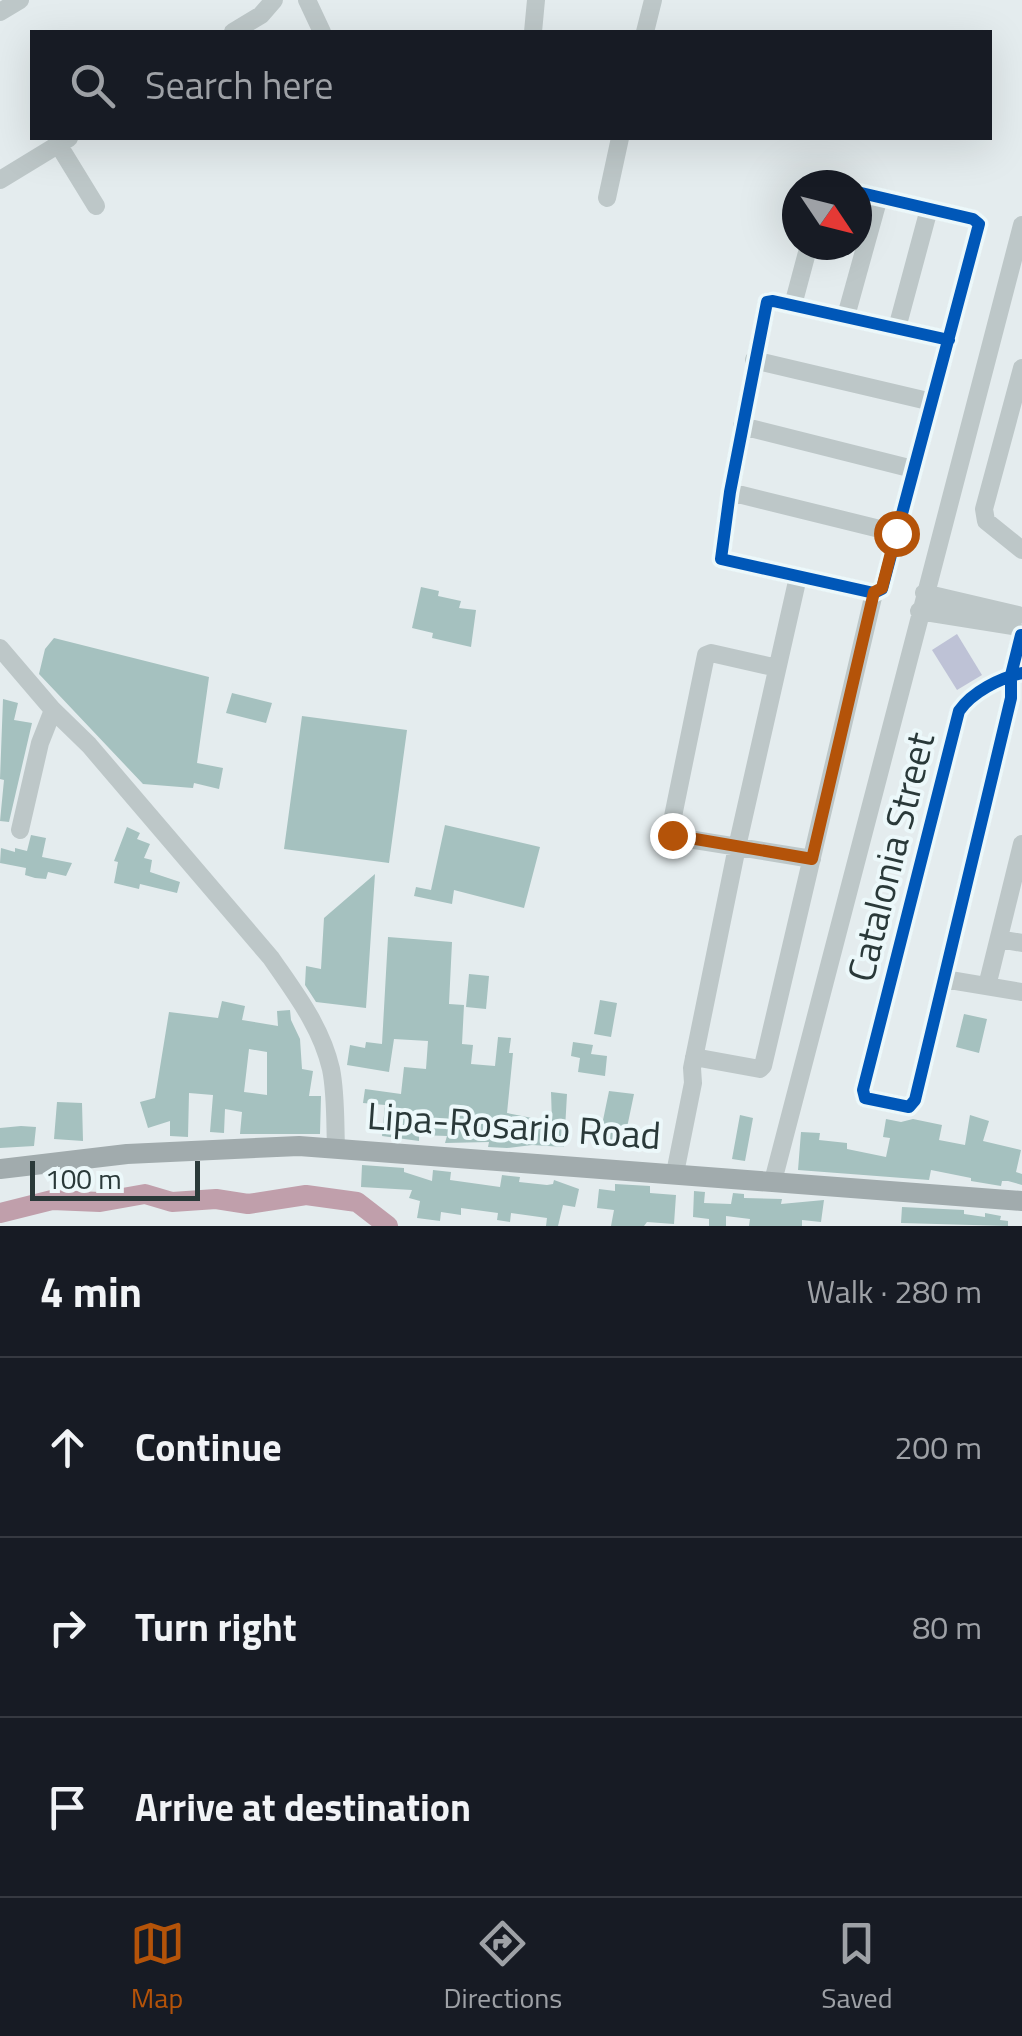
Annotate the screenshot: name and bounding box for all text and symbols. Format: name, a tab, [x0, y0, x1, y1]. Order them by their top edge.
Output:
search box	[30, 30, 992, 140]
text: Search here	[145, 56, 333, 114]
icon: search	[65, 58, 120, 113]
north arrow	[782, 170, 872, 260]
route start	[874, 511, 920, 557]
street label: Catalonia Street	[831, 726, 949, 988]
route end	[650, 813, 696, 859]
street label: Lipa-Rosario Road	[365, 1086, 663, 1164]
scale bar	[30, 1156, 200, 1200]
text: 100 m	[45, 1157, 122, 1200]
text: 4 min	[40, 1259, 142, 1323]
text: Walk · 280 m	[807, 1267, 982, 1315]
text: Continue	[135, 1418, 282, 1476]
icon: ahead	[40, 1420, 95, 1475]
text: 200 m	[894, 1423, 982, 1471]
text: Turn right	[135, 1598, 297, 1656]
icon: right	[40, 1600, 95, 1655]
text: 80 m	[912, 1603, 982, 1651]
text: Arrive at destination	[135, 1778, 471, 1836]
icon: arrive	[40, 1780, 95, 1835]
tab: Map	[130, 1916, 185, 2019]
tab: Directions	[444, 1916, 562, 2019]
tab: Saved	[821, 1916, 892, 2019]

